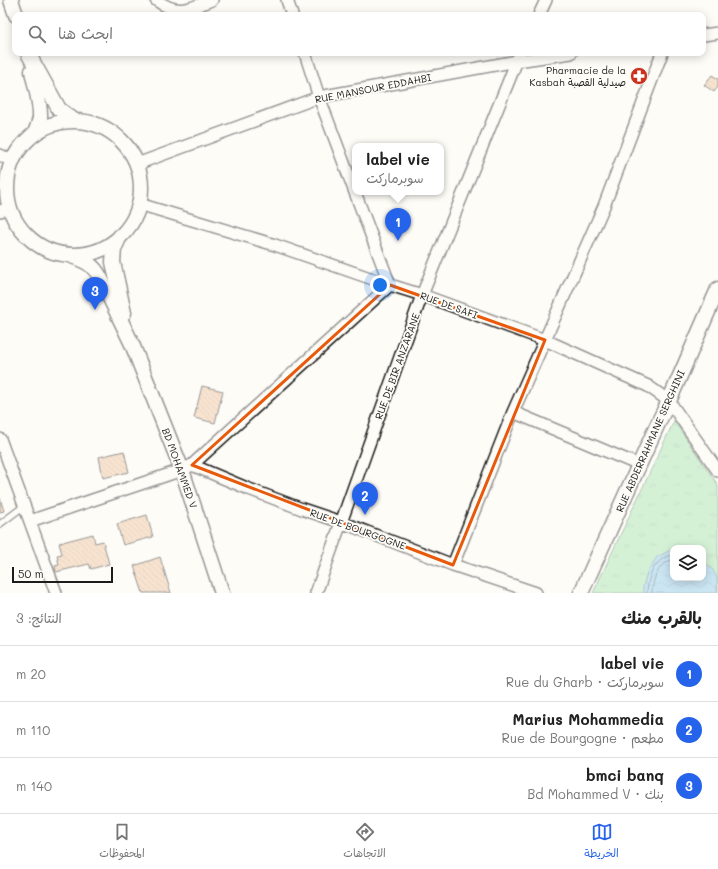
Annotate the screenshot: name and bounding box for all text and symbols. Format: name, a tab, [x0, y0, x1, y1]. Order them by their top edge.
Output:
search box	[12, 12, 706, 56]
icon: search	[26, 23, 48, 45]
text: ابحث هنا	[58, 23, 113, 43]
place label: Pharmacie de la Kasbah صيدلية القصبة	[529, 63, 626, 89]
pharmacy icon: Pharmacie de la Kasbah صيدلية القصبة	[629, 66, 649, 86]
street label: RUE MANSOUR EDDAHBI	[314, 70, 433, 106]
popup	[352, 143, 444, 195]
text: label vie	[366, 149, 430, 169]
text: سوبرماركت	[366, 169, 423, 186]
pin: 1	[385, 208, 411, 241]
your location	[370, 275, 390, 295]
pin: 3	[82, 277, 108, 310]
street label: RUE DE SAFI	[418, 288, 480, 322]
street label: RUE DE BIR ANZARANE	[371, 311, 423, 421]
street label: RUE ABDERRAHMANE SERGHINI	[612, 367, 688, 514]
street label: BD MOHAMMED V	[159, 426, 201, 510]
pin: 2	[352, 482, 378, 515]
street label: RUE DE BOURGOGNE	[308, 505, 408, 553]
map controls	[670, 545, 706, 581]
button: layers	[670, 545, 706, 581]
scale bar	[12, 565, 113, 584]
text: 50 m	[18, 566, 44, 581]
text: بالقرب منك	[621, 606, 702, 628]
text: النتائج: 3	[16, 609, 62, 626]
text: label vie	[601, 653, 664, 673]
text: 20 m	[16, 665, 46, 682]
text: 1	[686, 665, 692, 682]
text: سوبرماركت · Rue du Gharb	[506, 673, 664, 690]
text: Marius Mohammedia	[513, 709, 664, 729]
text: 110 m	[16, 721, 50, 738]
text: 2	[685, 721, 693, 738]
text: مطعم · Rue de Bourgogne	[502, 729, 664, 746]
text: bmci banq	[586, 765, 664, 785]
text: 140 m	[16, 777, 52, 794]
text: 3	[685, 777, 693, 794]
text: بنك · Bd Mohammed V	[527, 785, 664, 802]
tab: المحفوظات	[99, 821, 145, 863]
tab: الاتجاهات	[343, 821, 386, 863]
tab: الخريطة	[584, 821, 619, 863]

